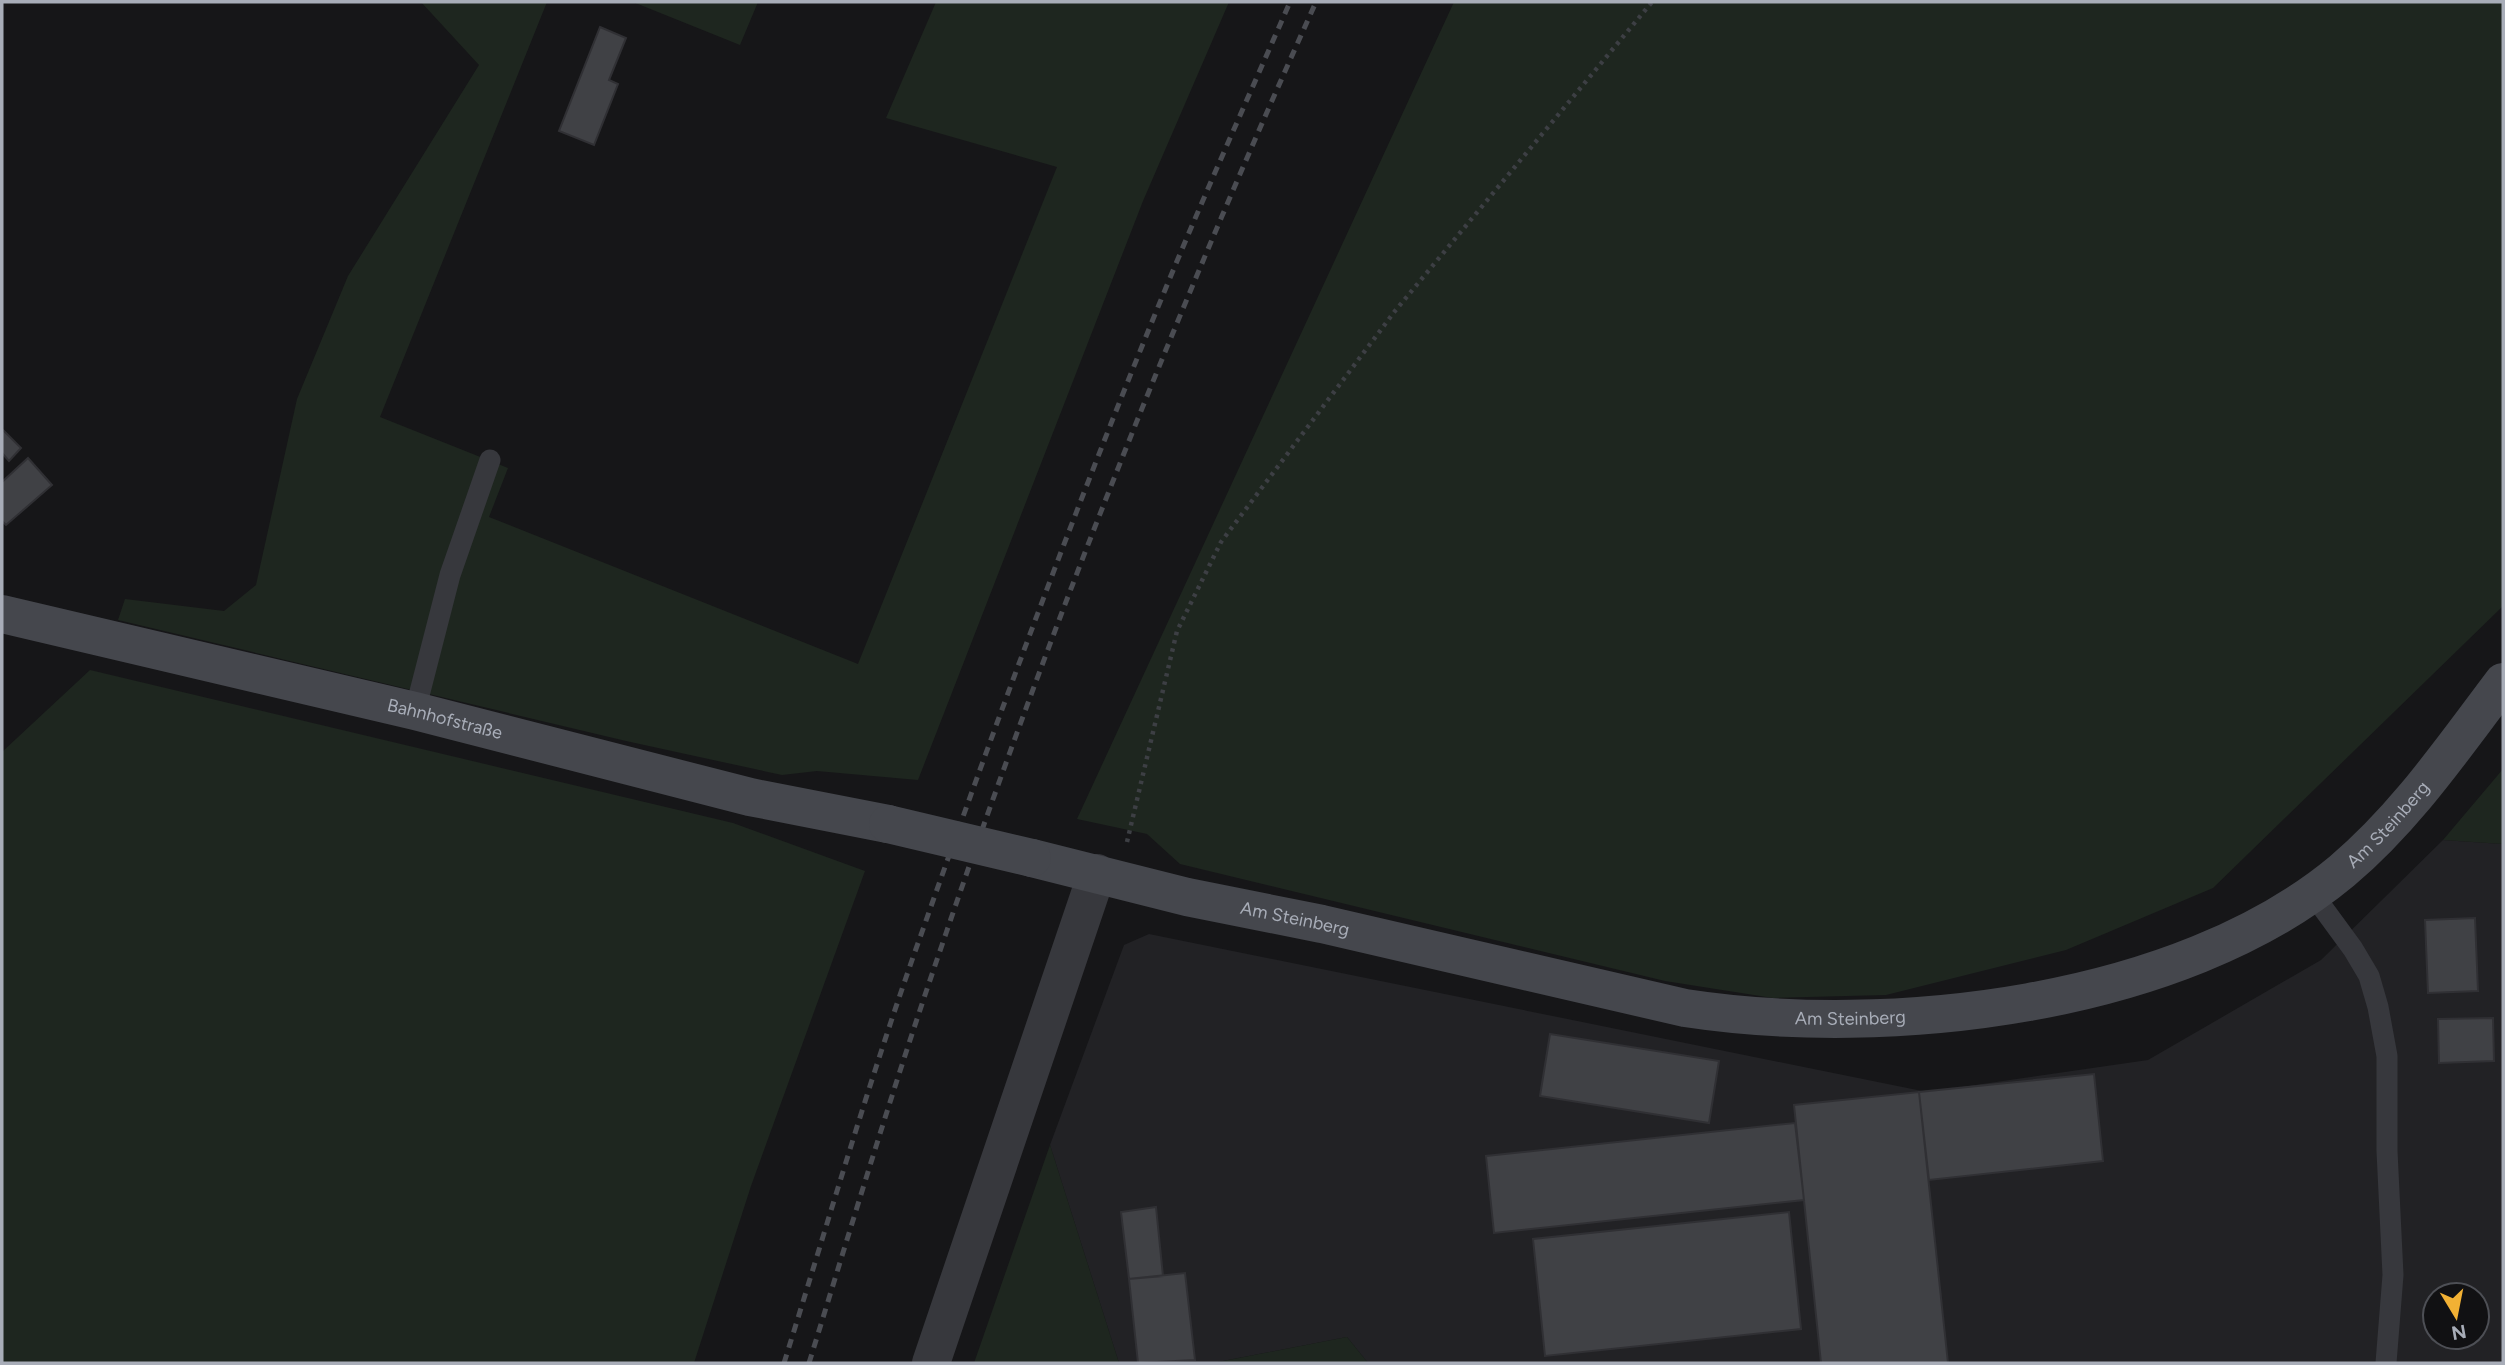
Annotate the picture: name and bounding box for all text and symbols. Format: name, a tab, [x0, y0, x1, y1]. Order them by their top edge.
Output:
street label: Bahnhofstraße	[385, 694, 505, 744]
street label: Am Steinberg	[2342, 777, 2434, 873]
street label: Am Steinberg	[1238, 897, 1352, 941]
street label: Am Steinberg	[1795, 1006, 1906, 1030]
north arrow	[2421, 1281, 2491, 1351]
text: N	[2450, 1320, 2468, 1345]

